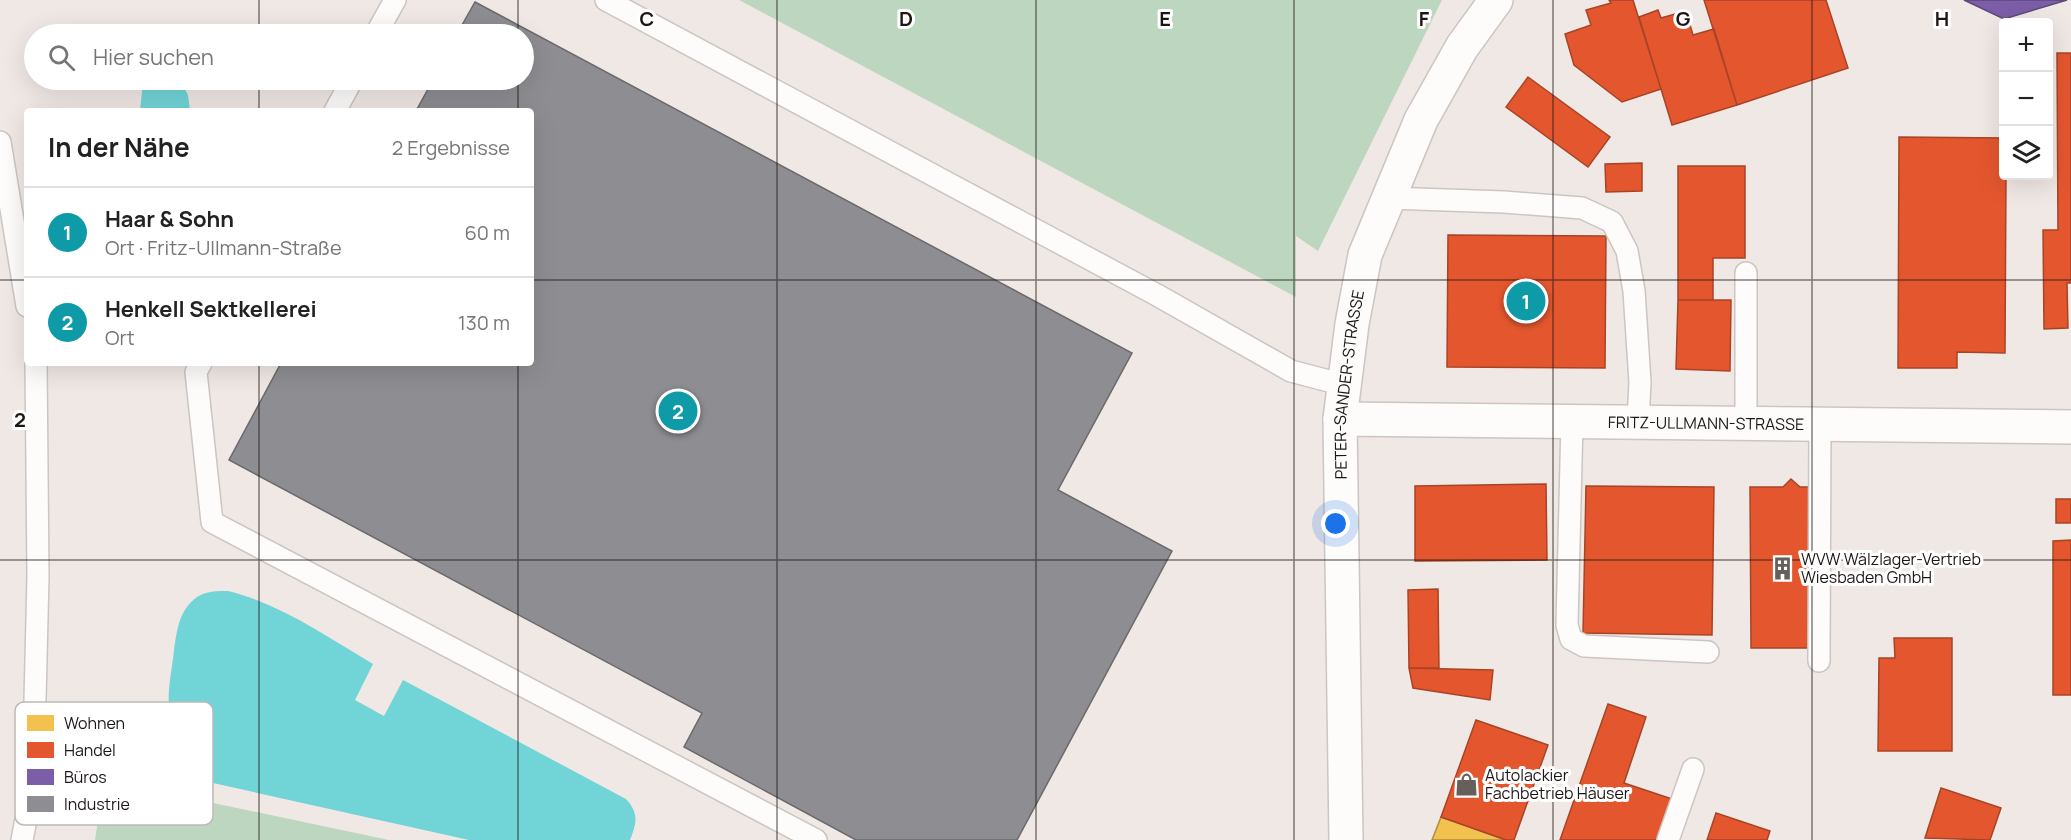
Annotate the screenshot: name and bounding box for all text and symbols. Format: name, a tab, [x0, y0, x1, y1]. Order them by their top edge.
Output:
text: C	[640, 5, 654, 32]
text: D	[899, 5, 913, 32]
text: E	[1159, 5, 1171, 32]
text: F	[1419, 5, 1430, 32]
text: G	[1676, 5, 1691, 32]
text: H	[1935, 5, 1949, 32]
map controls	[1999, 18, 2053, 180]
button: +	[1999, 18, 2053, 72]
search box	[24, 24, 534, 90]
icon: search	[45, 41, 78, 74]
text: Hier suchen	[93, 42, 214, 72]
button: −	[1999, 72, 2053, 126]
button: layers	[1999, 126, 2053, 180]
text: In der Nähe	[48, 129, 190, 165]
text: 2 Ergebnisse	[392, 134, 510, 161]
text: Haar & Sohn	[105, 204, 234, 234]
text: 1	[63, 219, 72, 246]
text: 60 m	[464, 219, 510, 246]
text: Ort · Fritz-Ullmann-Straße	[105, 234, 342, 261]
pin: 1	[1506, 278, 1546, 324]
street label: PETER-SANDER-STRASSE	[1329, 288, 1369, 479]
text: Henkell Sektkellerei	[105, 294, 317, 324]
text: 2	[62, 309, 73, 336]
text: 130 m	[458, 309, 510, 336]
text: Ort	[105, 324, 135, 351]
pin: 2	[658, 388, 698, 434]
text: 2	[14, 406, 26, 433]
street label: FRITZ-ULLMANN-STRASSE	[1608, 411, 1804, 435]
your location	[1321, 509, 1350, 538]
place label: WVW Wälzlager-Vertrieb Wiesbaden GmbH	[1801, 548, 1981, 588]
building icon: WVW Wälzlager-Vertrieb Wiesbaden GmbH	[1770, 555, 1796, 581]
legend	[15, 702, 213, 825]
text: Wohnen	[64, 712, 125, 734]
text: Handel	[64, 739, 116, 761]
place label: Autolackier Fachbetrieb Häuser	[1485, 764, 1630, 804]
text: Büros	[64, 766, 107, 788]
shop icon: Autolackier Fachbetrieb Häuser	[1454, 771, 1480, 797]
text: Industrie	[64, 793, 130, 815]

